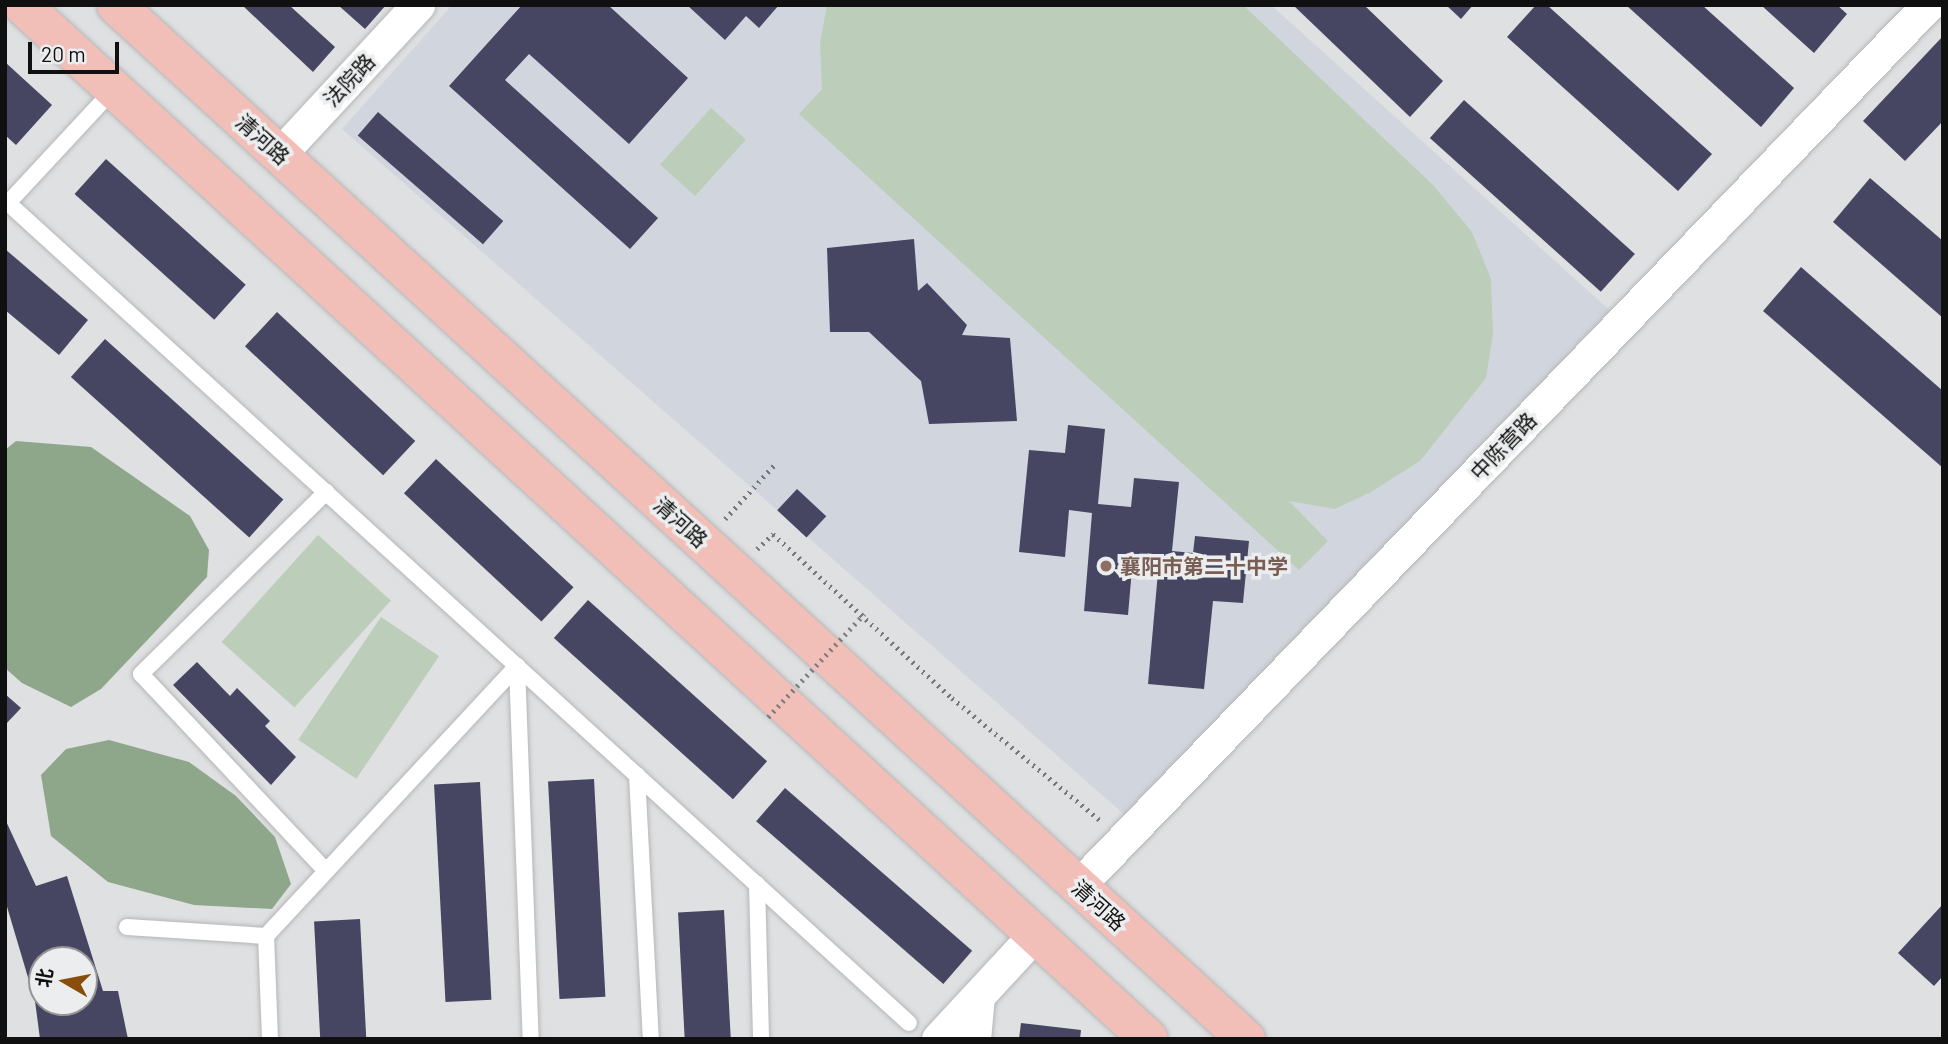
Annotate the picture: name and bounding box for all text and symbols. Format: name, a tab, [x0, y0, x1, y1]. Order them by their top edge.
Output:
scale bar	[32, 28, 122, 72]
text: 20 m	[41, 41, 86, 66]
street label: 法院路	[318, 48, 380, 112]
street label: 清河路	[231, 109, 295, 169]
street label: 中陈营路	[1465, 407, 1541, 485]
street label: 清河路	[649, 492, 713, 552]
place label: 襄阳市第二十中学	[1120, 553, 1288, 579]
marker: 襄阳市第二十中学	[1098, 558, 1114, 574]
street label: 清河路	[1067, 875, 1131, 935]
north arrow	[28, 946, 98, 1016]
text: 北	[31, 966, 57, 989]

